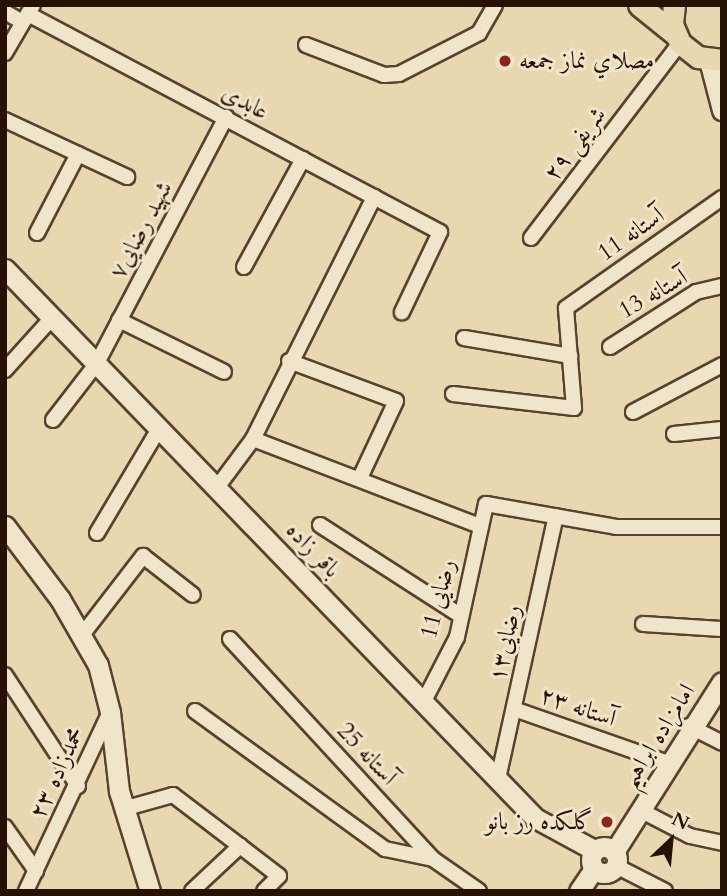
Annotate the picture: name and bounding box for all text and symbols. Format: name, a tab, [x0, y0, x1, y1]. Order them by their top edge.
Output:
place label: مصلاي نماز جمعه	[519, 47, 654, 75]
marker: مصلاي نماز جمعه	[497, 53, 513, 69]
street label: عابدی	[217, 78, 273, 126]
street label: شریفی ۲۹	[538, 101, 612, 187]
street label: شهید رضایی۷	[103, 176, 179, 284]
street label: آستانه 11	[592, 201, 670, 267]
street label: آستانه 13	[613, 263, 693, 325]
street label: باقر زاده	[280, 516, 346, 584]
street label: رضایی 11	[414, 556, 462, 642]
street label: رضایی۱۳	[483, 602, 527, 684]
street label: امامزاده ابراهیم	[615, 679, 701, 793]
street label: آستانه ۲۳	[536, 681, 620, 733]
street label: آستانه 25	[331, 717, 403, 791]
street label: محمدزاده ۲۳	[23, 723, 91, 823]
north arrow	[636, 805, 706, 875]
text: N	[667, 806, 693, 836]
place label: گلکده رز بانو	[485, 808, 593, 836]
marker: گلکده رز بانو	[599, 814, 615, 830]

